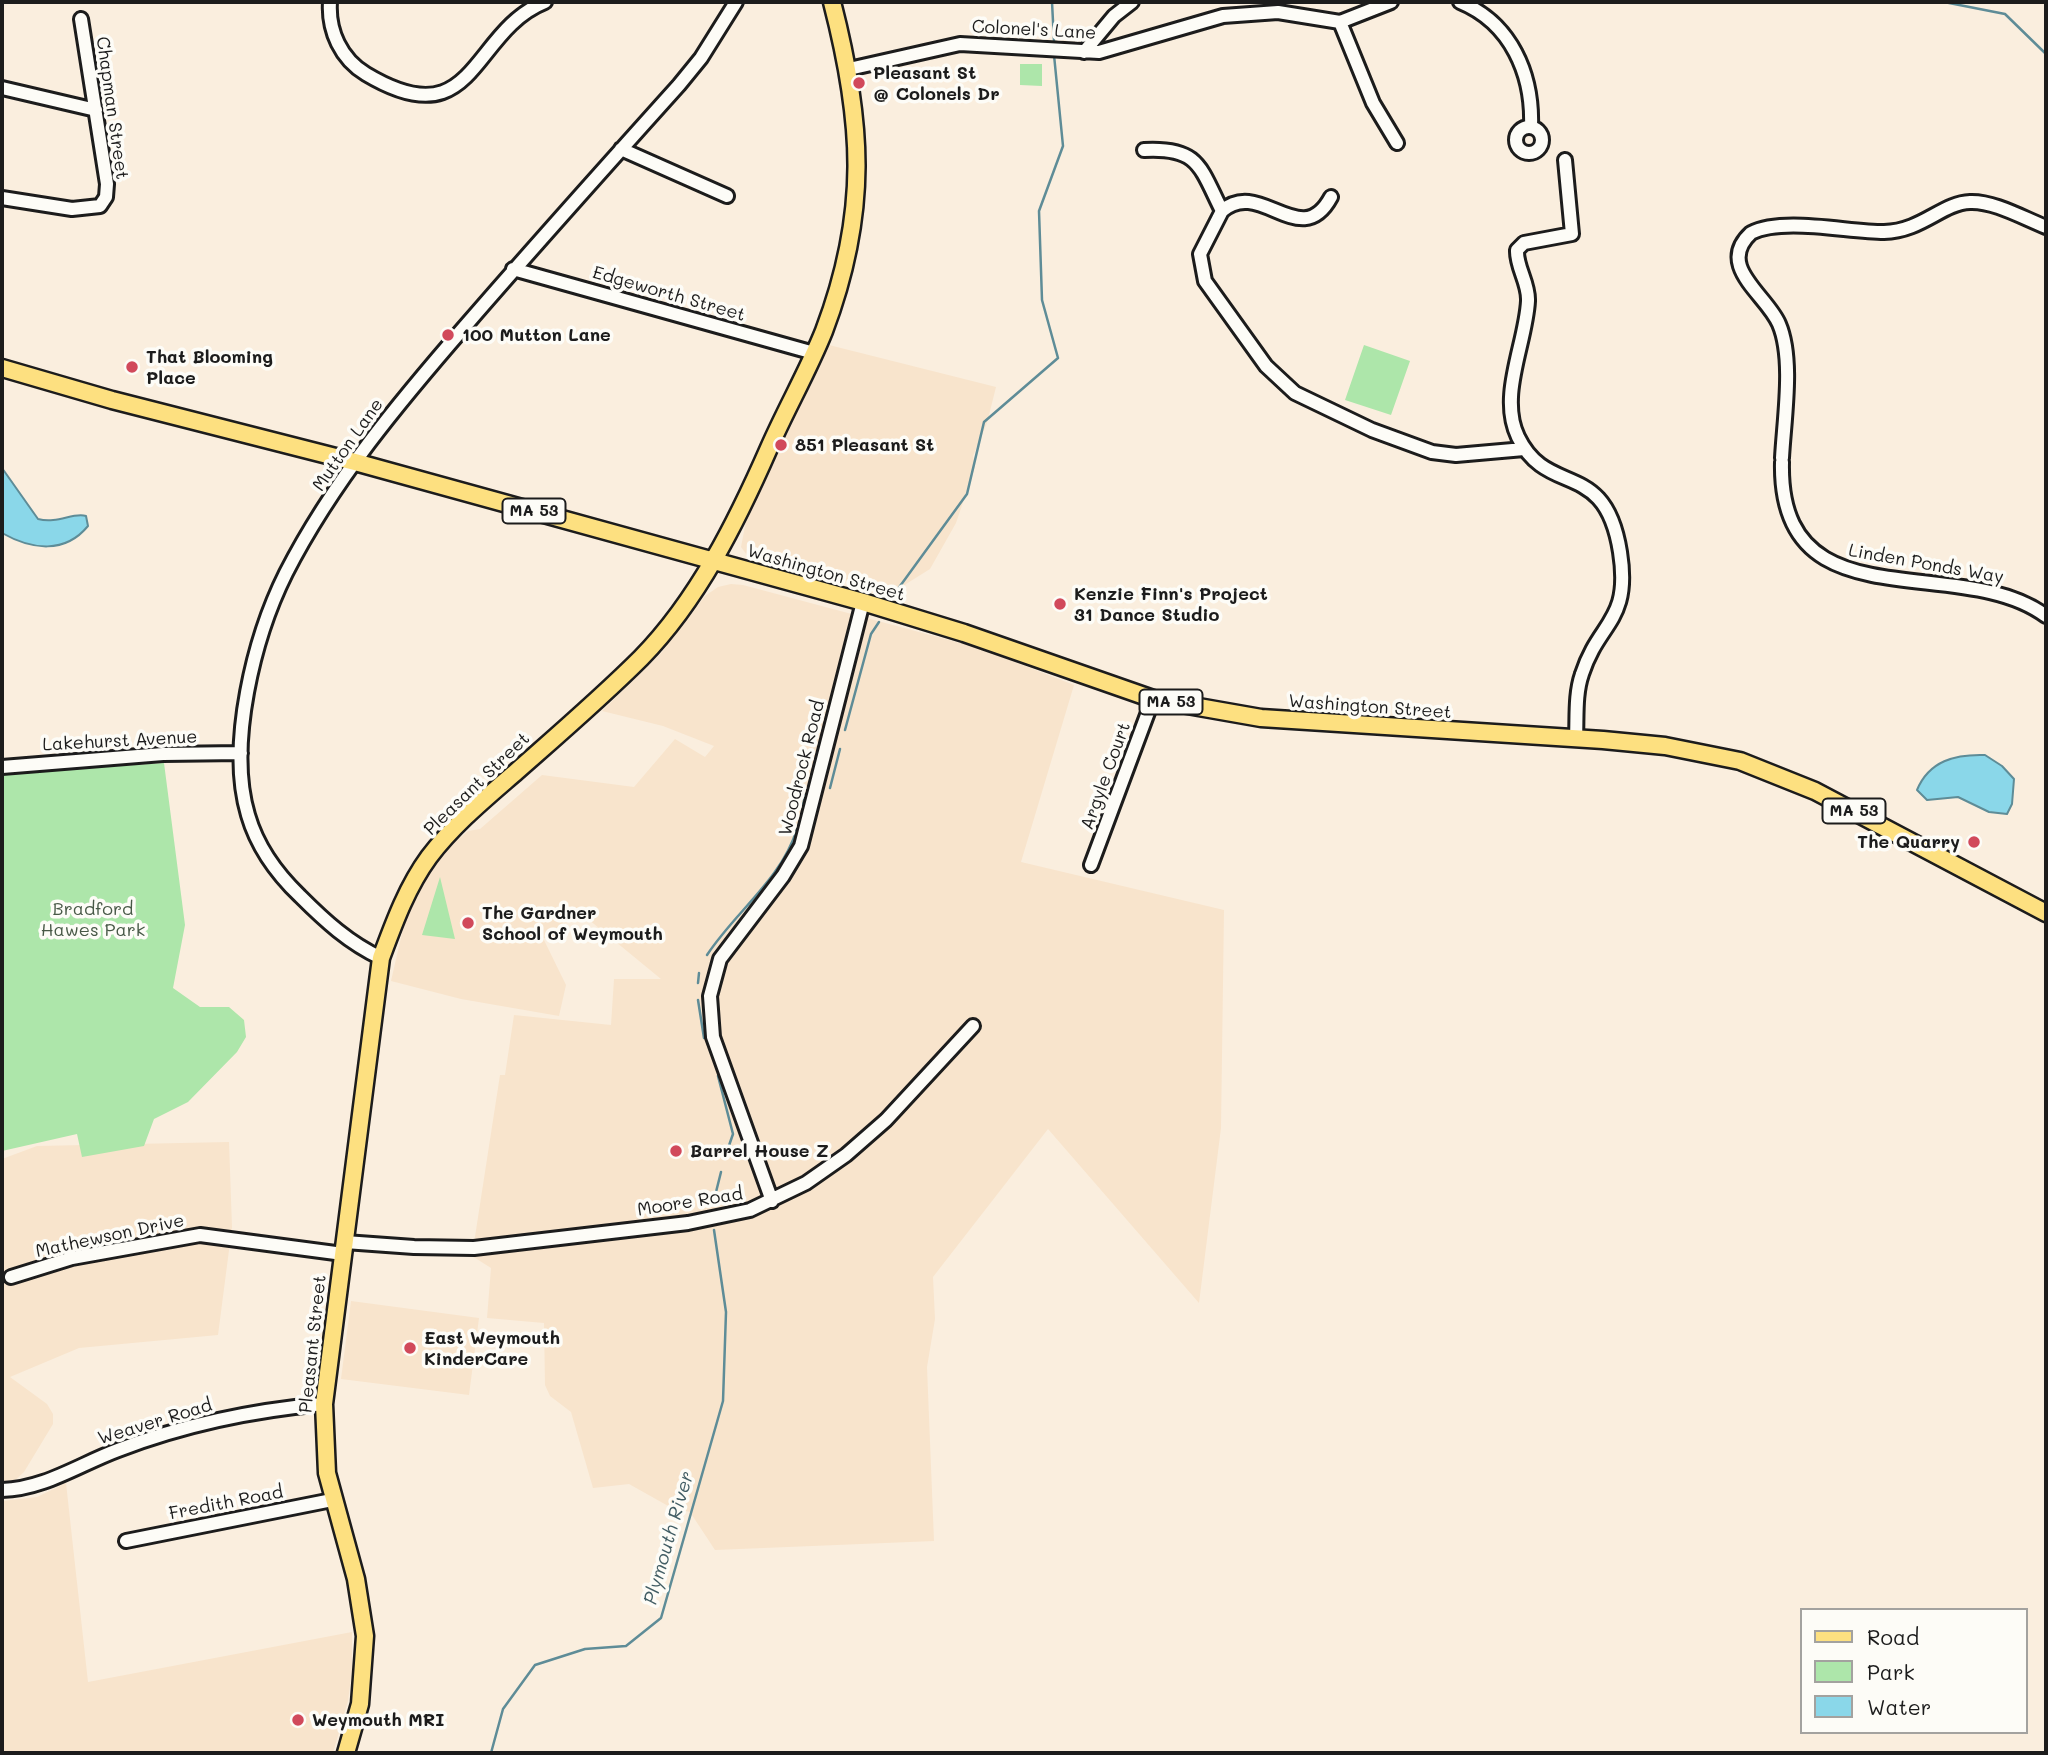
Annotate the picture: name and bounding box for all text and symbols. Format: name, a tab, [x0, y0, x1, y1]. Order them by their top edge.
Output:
street label: Colonel's Lane	[971, 16, 1097, 44]
street label: Chapman Street	[91, 35, 133, 181]
place label: Pleasant St @ Colonels Dr	[873, 62, 1000, 104]
marker: Pleasant St @ Colonels Dr	[851, 75, 867, 91]
street label: Edgeworth Street	[590, 262, 748, 326]
place label: 100 Mutton Lane	[462, 324, 611, 346]
marker: 100 Mutton Lane	[440, 327, 456, 343]
place label: That Blooming Place	[146, 346, 273, 388]
marker: That Blooming Place	[124, 359, 140, 375]
street label: Mutton Lane	[308, 394, 388, 496]
place label: 851 Pleasant St	[795, 434, 934, 456]
marker: 851 Pleasant St	[773, 437, 789, 453]
road number: MA 53	[503, 498, 566, 524]
street label: Washington Street	[744, 540, 908, 606]
street label: Linden Ponds Way	[1847, 540, 2005, 588]
place label: Kenzie Finn's Project 31 Dance Studio	[1074, 583, 1268, 626]
marker: Kenzie Finn's Project 31 Dance Studio	[1052, 596, 1068, 612]
road number: MA 53	[1140, 690, 1202, 715]
street label: Washington Street	[1288, 691, 1452, 723]
street label: Woodrock Road	[775, 698, 829, 838]
street label: Argyle Court	[1077, 719, 1135, 833]
street label: Lakehurst Avenue	[42, 726, 198, 756]
street label: Pleasant Street	[420, 728, 534, 840]
road number: MA 53	[1822, 798, 1885, 824]
place label: The Quarry	[1857, 831, 1960, 853]
marker: The Quarry	[1966, 834, 1982, 850]
park label: Bradford Hawes Park	[41, 898, 145, 940]
place label: The Gardner School of Weymouth	[482, 902, 663, 944]
marker: The Gardner School of Weymouth	[460, 915, 476, 931]
place label: Barrel House Z	[690, 1140, 829, 1162]
marker: Barrel House Z	[668, 1143, 684, 1159]
street label: Moore Road	[636, 1183, 744, 1221]
street label: Mathewson Drive	[34, 1210, 186, 1262]
street label: Pleasant Street	[295, 1274, 331, 1414]
place label: East Weymouth KinderCare	[424, 1327, 560, 1370]
marker: East Weymouth KinderCare	[402, 1340, 418, 1356]
street label: Weaver Road	[95, 1394, 215, 1450]
water label: Plymouth River	[639, 1469, 699, 1607]
street label: Fredith Road	[167, 1481, 285, 1525]
legend	[1800, 1608, 2027, 1734]
text: Road	[1867, 1623, 1919, 1650]
text: Park	[1867, 1658, 1915, 1685]
text: Water	[1867, 1693, 1931, 1720]
place label: Weymouth MRI	[312, 1709, 444, 1731]
marker: Weymouth MRI	[290, 1712, 306, 1728]

